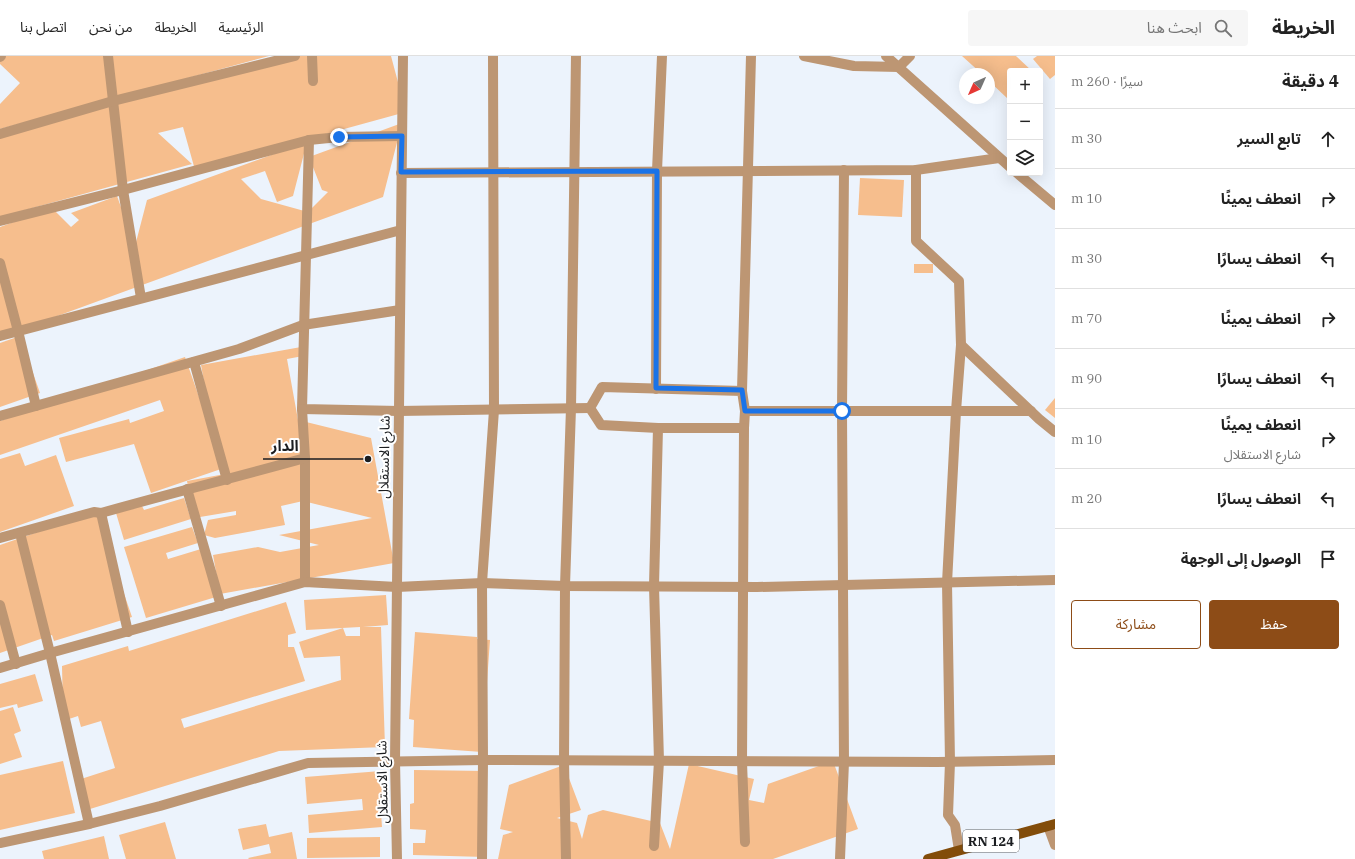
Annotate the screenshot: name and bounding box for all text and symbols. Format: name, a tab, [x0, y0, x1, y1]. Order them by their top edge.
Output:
search box	[968, 10, 1248, 46]
text: الخريطة	[1272, 15, 1335, 39]
icon: search	[1212, 17, 1234, 39]
text: اتصل بنا	[20, 18, 67, 36]
text: من نحن	[89, 18, 133, 36]
text: الخريطة	[155, 18, 197, 36]
text: الرئيسية	[219, 18, 264, 36]
text: ابحث هنا	[1147, 18, 1202, 37]
north arrow	[959, 68, 995, 104]
map controls	[1007, 68, 1043, 176]
button: +	[1007, 68, 1043, 104]
text: 4 دقيقة	[1282, 70, 1339, 92]
text: سيرًا · 260 m	[1071, 73, 1143, 90]
button: −	[1007, 104, 1043, 140]
route end	[330, 128, 348, 146]
icon: ahead	[1317, 128, 1339, 150]
text: تابع السير	[1237, 129, 1301, 148]
text: 30 m	[1071, 130, 1102, 147]
button: layers	[1007, 140, 1043, 176]
icon: right	[1317, 188, 1339, 210]
text: انعطف يمينًا	[1221, 189, 1301, 208]
text: 10 m	[1071, 190, 1102, 207]
icon: left	[1317, 248, 1339, 270]
text: انعطف يسارًا	[1217, 249, 1301, 268]
text: 30 m	[1071, 250, 1102, 267]
icon: right	[1317, 308, 1339, 330]
text: انعطف يمينًا	[1221, 309, 1301, 328]
text: 70 m	[1071, 310, 1102, 327]
icon: left	[1317, 368, 1339, 390]
text: انعطف يسارًا	[1217, 369, 1301, 388]
text: 90 m	[1071, 370, 1102, 387]
route start	[833, 402, 851, 420]
street label: شارع الاستقلال	[374, 415, 396, 499]
text: انعطف يمينًا	[1221, 415, 1301, 434]
icon: right	[1317, 428, 1339, 450]
text: 10 m	[1071, 431, 1102, 448]
callout: الدار	[263, 432, 307, 459]
text: الدار	[270, 436, 299, 455]
text: شارع الاستقلال	[1224, 446, 1301, 463]
icon: left	[1317, 488, 1339, 510]
text: انعطف يسارًا	[1217, 489, 1301, 508]
text: 20 m	[1071, 490, 1102, 507]
icon: arrive	[1317, 548, 1339, 570]
text: الوصول إلى الوجهة	[1181, 549, 1301, 568]
button: مشاركة	[1071, 600, 1201, 649]
button: حفظ	[1209, 600, 1339, 649]
street label: شارع الاستقلال	[372, 740, 394, 824]
road number: RN 124	[963, 830, 1019, 852]

